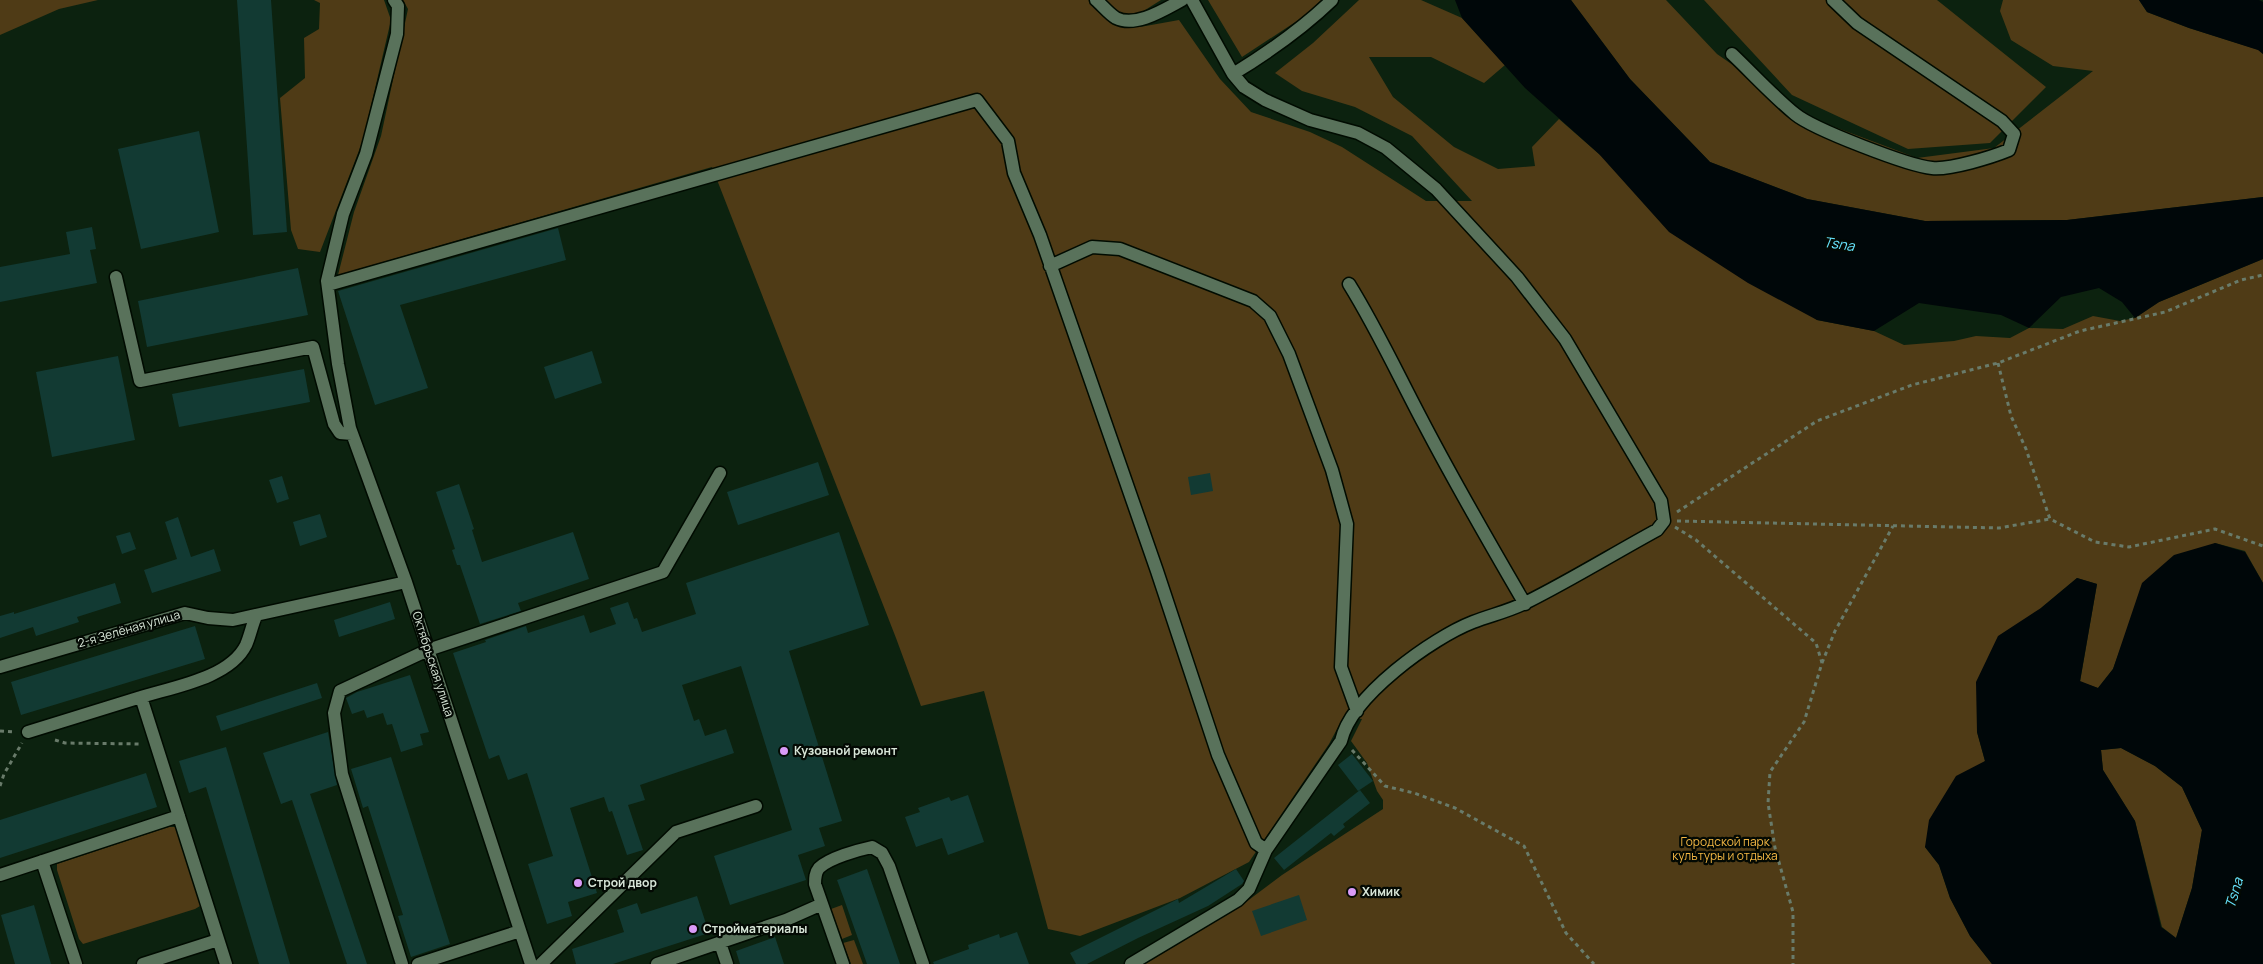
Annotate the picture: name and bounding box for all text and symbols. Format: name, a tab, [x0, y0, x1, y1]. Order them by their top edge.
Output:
water label: Tsna	[1822, 232, 1857, 255]
street label: 2-я Зелёная улица	[76, 606, 182, 651]
street label: Октябрьская улица	[408, 609, 459, 719]
place label: Кузовной ремонт	[794, 742, 898, 759]
marker: Кузовной ремонт	[778, 745, 790, 757]
park label: Городской парк культуры и отдыха	[1672, 833, 1778, 864]
place label: Строй двор	[588, 874, 657, 891]
water label: Tsna	[2220, 874, 2247, 910]
marker: Строй двор	[572, 877, 584, 889]
place label: Химик	[1362, 883, 1400, 900]
marker: Химик	[1346, 886, 1358, 898]
place label: Стройматериалы	[703, 920, 807, 937]
marker: Стройматериалы	[687, 923, 699, 935]

